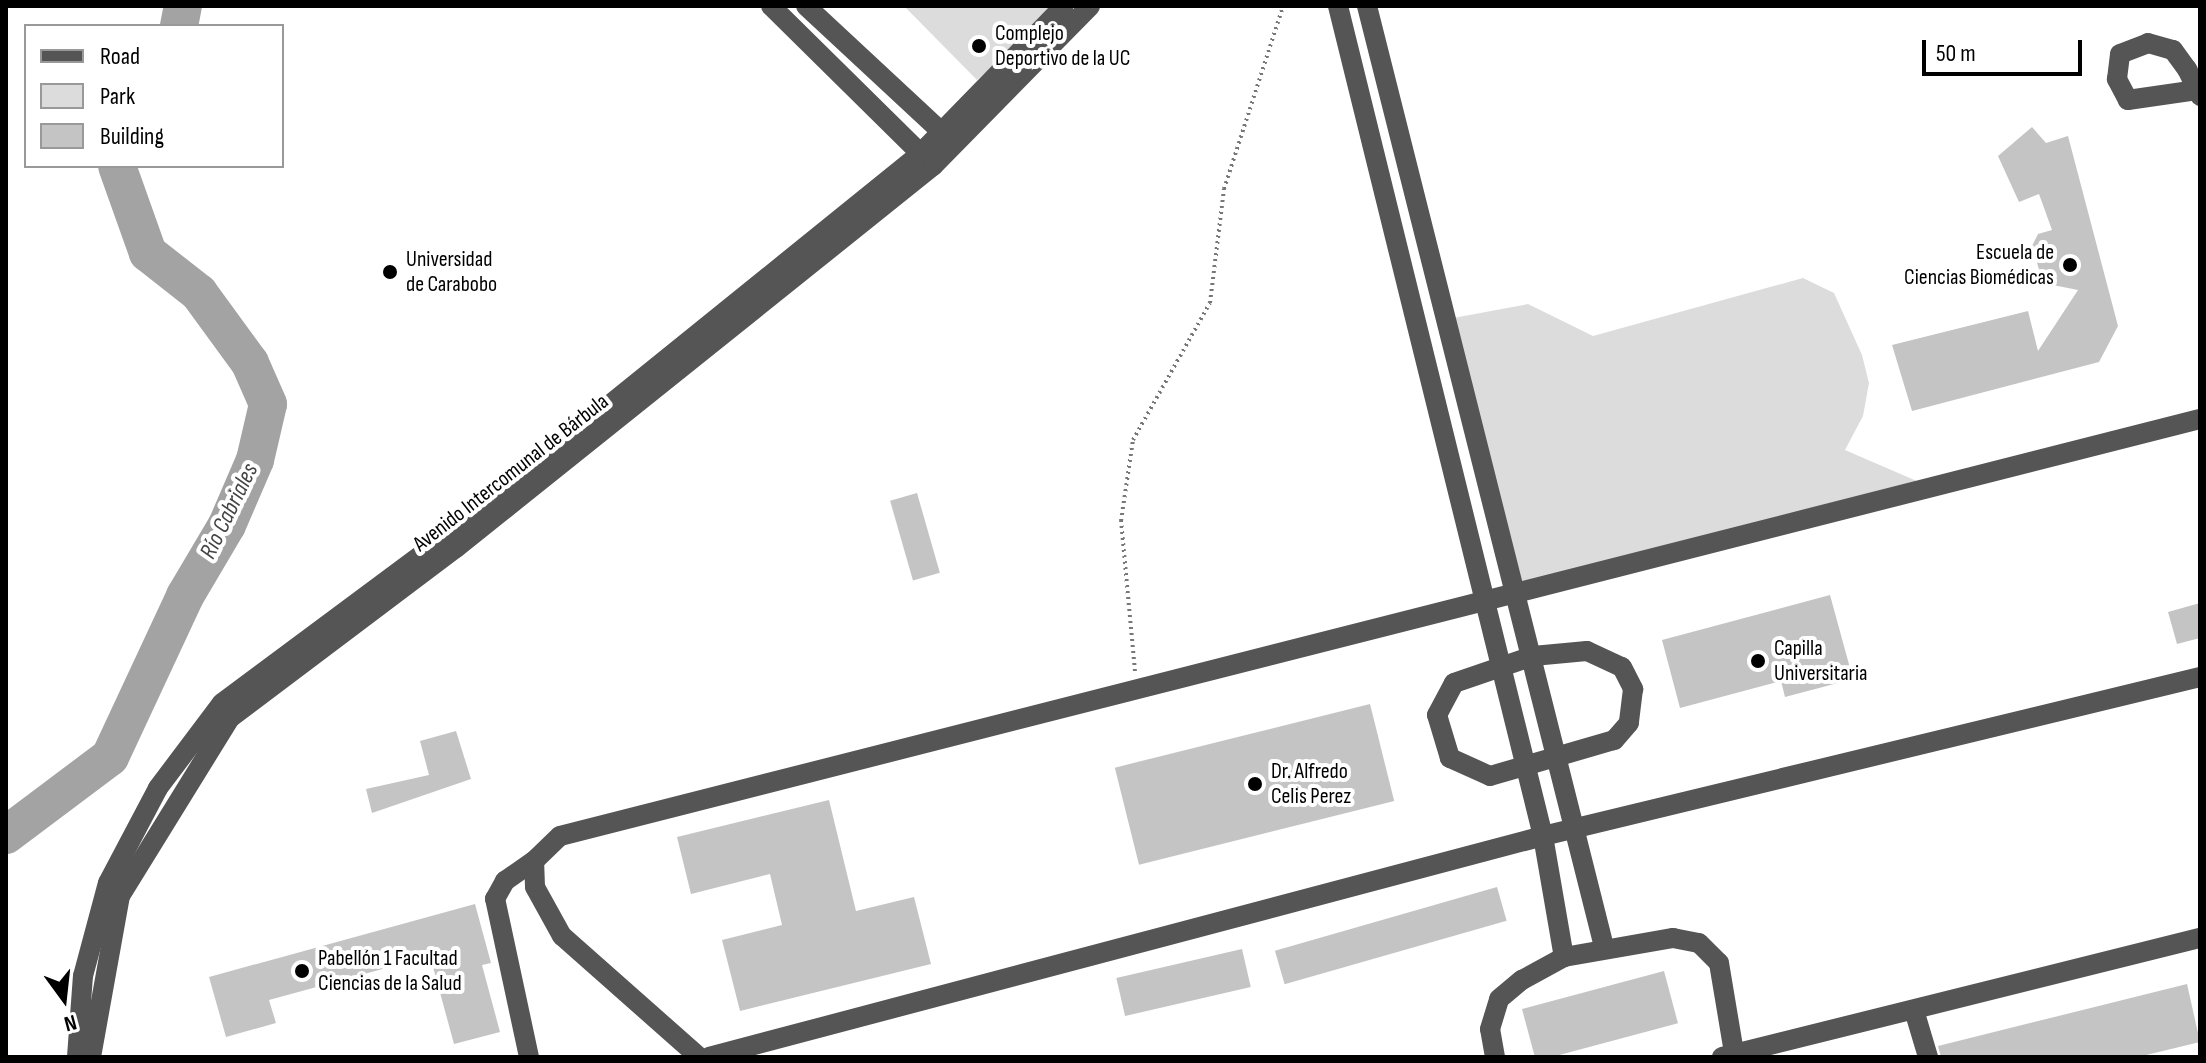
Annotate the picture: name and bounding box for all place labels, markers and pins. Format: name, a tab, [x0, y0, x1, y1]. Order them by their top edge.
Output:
place label: Complejo Deportivo de la UC	[995, 20, 1130, 72]
marker: Complejo Deportivo de la UC	[970, 37, 988, 55]
place label: Escuela de Ciencias Biomédicas	[1904, 239, 2054, 290]
place label: Universidad de Carabobo	[406, 246, 497, 298]
marker: Escuela de Ciencias Biomédicas	[2061, 256, 2079, 274]
marker: Universidad de Carabobo	[381, 263, 399, 281]
place label: Capilla Universitaria	[1774, 635, 1867, 686]
marker: Capilla Universitaria	[1749, 652, 1767, 670]
place label: Dr. Alfredo Celis Perez	[1271, 758, 1351, 810]
marker: Dr. Alfredo Celis Perez	[1246, 775, 1264, 793]
place label: Pabellón 1 Facultad Ciencias de la Salud	[318, 945, 462, 996]
marker: Pabellón 1 Facultad Ciencias de la Salud	[293, 962, 311, 980]

